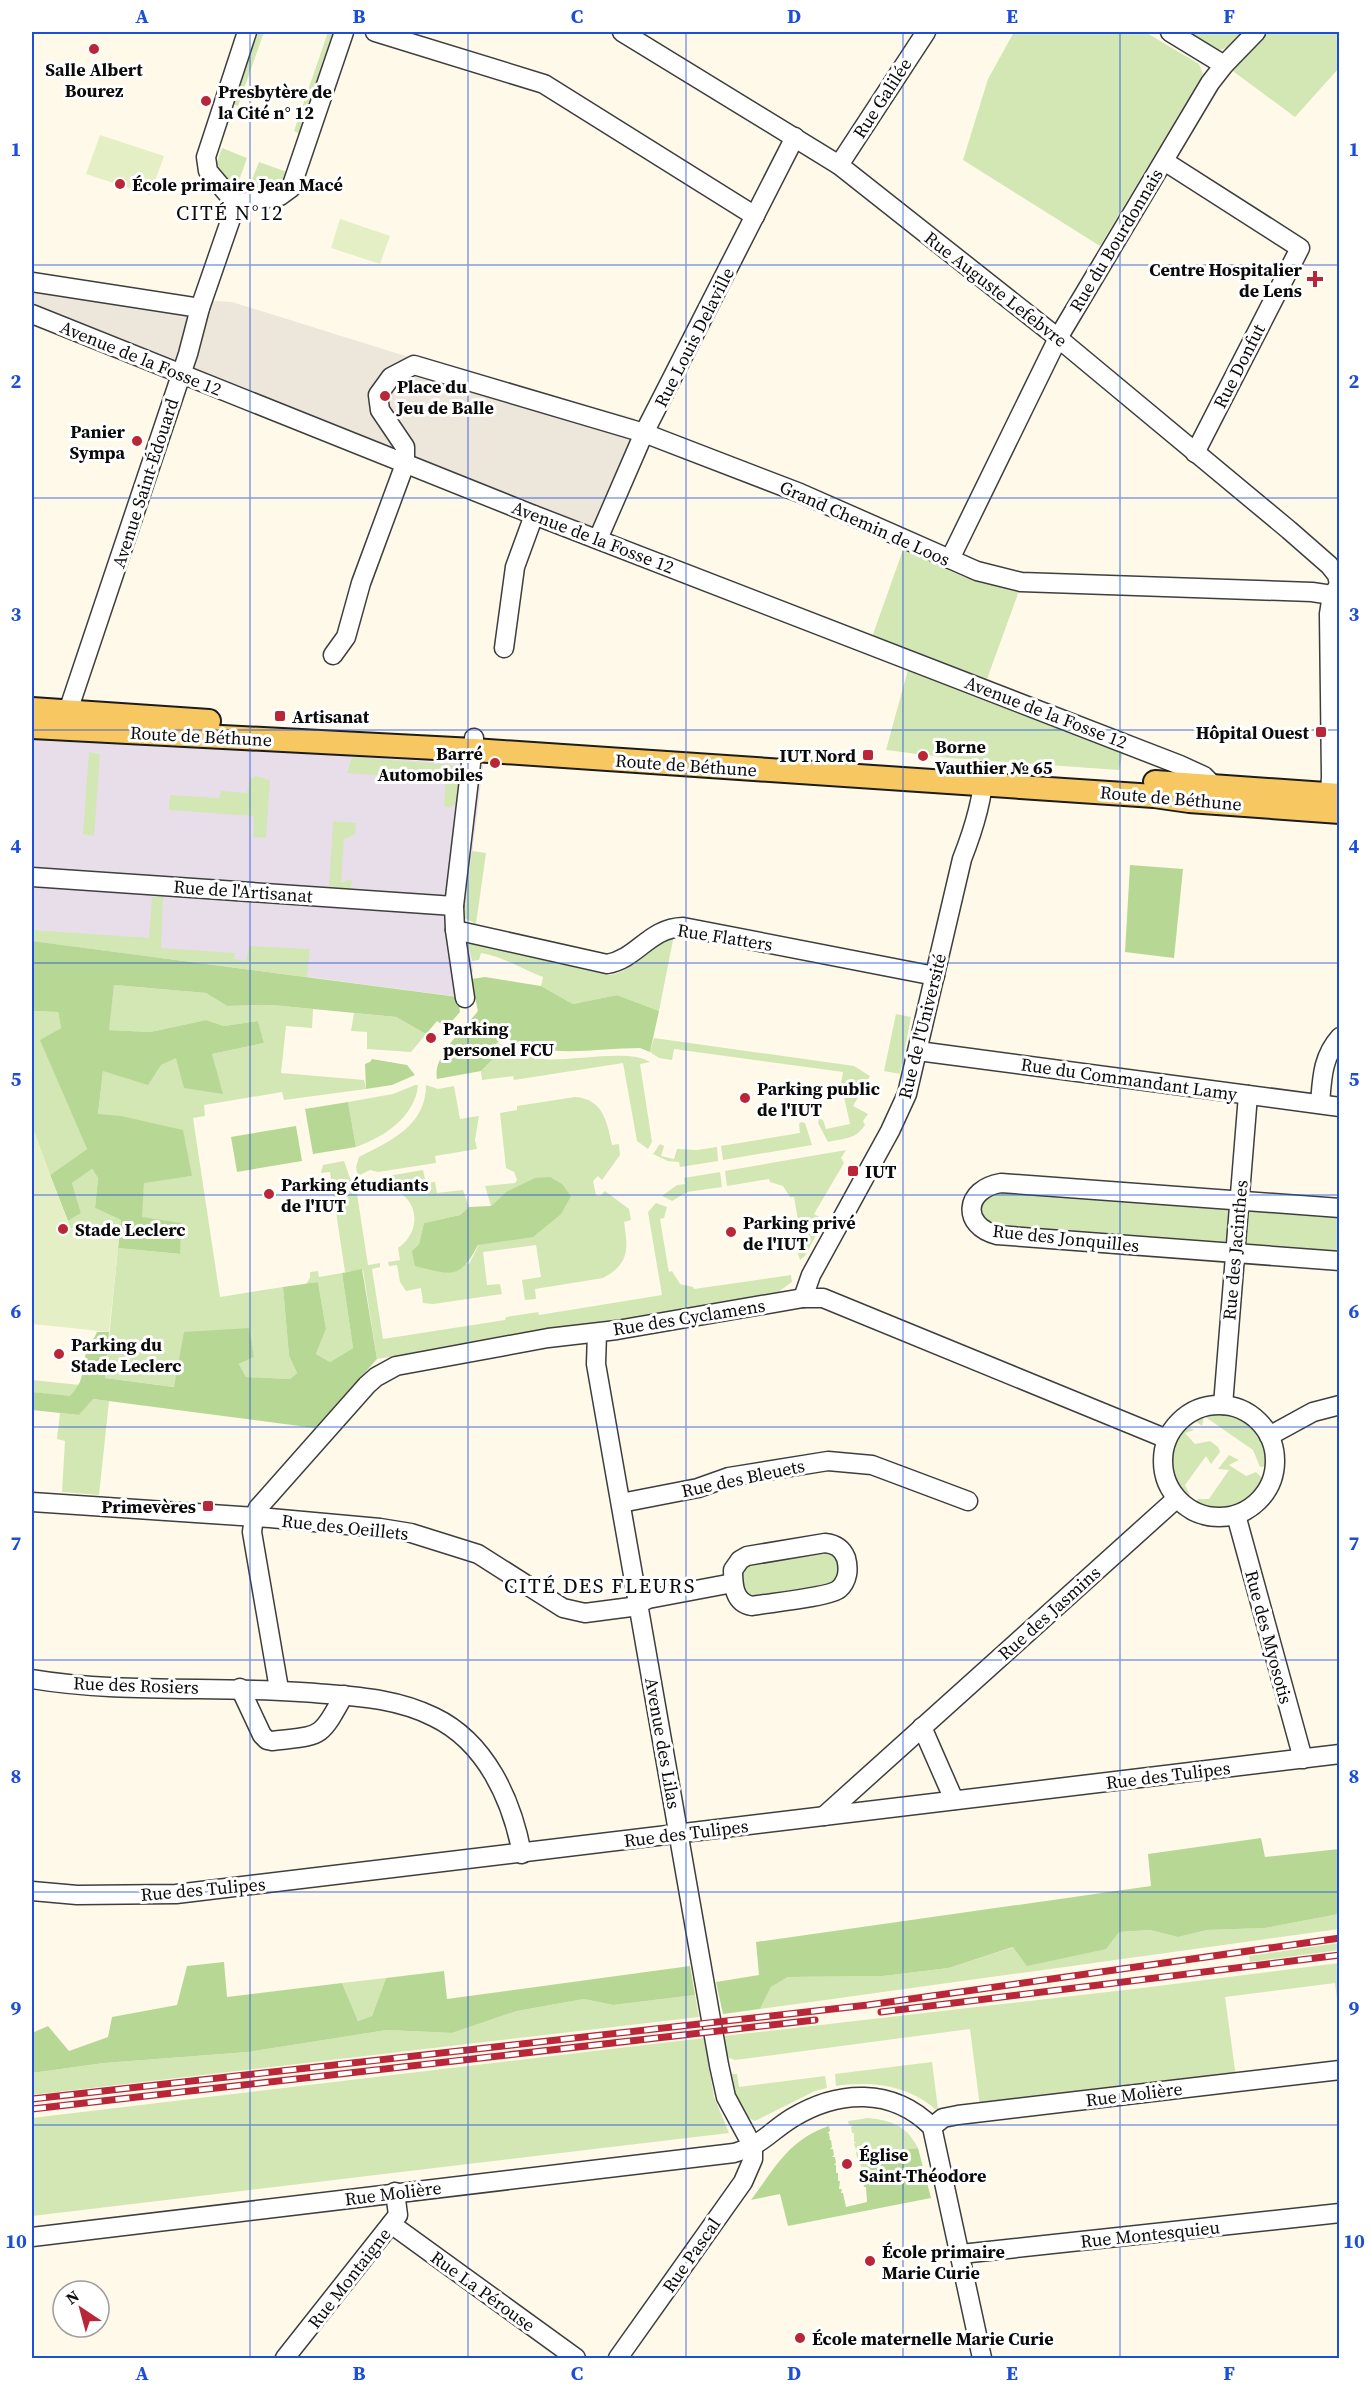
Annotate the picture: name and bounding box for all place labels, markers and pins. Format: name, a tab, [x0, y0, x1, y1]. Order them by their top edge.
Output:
marker: Salle Albert Bourez	[87, 42, 101, 56]
place label: Salle Albert Bourez	[45, 57, 143, 103]
place label: Presbytère de la Cité n° 12	[218, 79, 332, 125]
marker: Presbytère de la Cité n° 12	[199, 94, 213, 108]
place label: École primaire Jean Macé	[132, 172, 343, 197]
marker: École primaire Jean Macé	[113, 177, 127, 191]
place label: Centre Hospitalier de Lens	[1149, 257, 1303, 303]
marker: Centre Hospitalier de Lens	[1306, 270, 1324, 288]
place label: Place du Jeu de Balle	[396, 374, 494, 420]
marker: Place du Jeu de Balle	[378, 389, 392, 403]
place label: Panier Sympa	[70, 419, 126, 465]
marker: Panier Sympa	[130, 434, 144, 448]
place label: Artisanat	[292, 704, 370, 729]
marker: Artisanat	[273, 709, 287, 723]
place label: Hôpital Ouest	[1196, 720, 1310, 745]
marker: Hôpital Ouest	[1314, 725, 1328, 739]
place label: Borne Vauthier № 65	[935, 734, 1053, 780]
place label: Barré Automobiles	[378, 741, 483, 787]
place label: IUT Nord	[780, 743, 856, 768]
marker: IUT Nord	[861, 748, 875, 762]
marker: Borne Vauthier № 65	[916, 749, 930, 763]
marker: Barré Automobiles	[488, 756, 502, 770]
place label: Parking personel FCU	[443, 1016, 554, 1062]
marker: Parking personel FCU	[424, 1031, 438, 1045]
place label: Parking public de l'IUT	[757, 1076, 880, 1122]
marker: Parking public de l'IUT	[738, 1091, 752, 1105]
place label: IUT	[865, 1159, 897, 1184]
marker: IUT	[846, 1164, 860, 1178]
place label: Parking étudiants de l'IUT	[281, 1172, 429, 1218]
marker: Parking étudiants de l'IUT	[262, 1187, 276, 1201]
place label: Parking privé de l'IUT	[743, 1210, 856, 1256]
place label: Stade Leclerc	[75, 1217, 186, 1242]
marker: Stade Leclerc	[56, 1222, 70, 1236]
marker: Parking privé de l'IUT	[724, 1225, 738, 1239]
place label: Parking du Stade Leclerc	[71, 1332, 182, 1378]
marker: Parking du Stade Leclerc	[52, 1347, 66, 1361]
place label: Primevères	[101, 1494, 196, 1519]
marker: Primevères	[201, 1499, 215, 1513]
place label: Église Saint-Théodore	[859, 2142, 986, 2188]
marker: Église Saint-Théodore	[840, 2157, 854, 2171]
place label: École primaire Marie Curie	[882, 2239, 1005, 2285]
marker: École primaire Marie Curie	[863, 2254, 877, 2268]
place label: École maternelle Marie Curie	[812, 2326, 1054, 2351]
marker: École maternelle Marie Curie	[793, 2331, 807, 2345]

